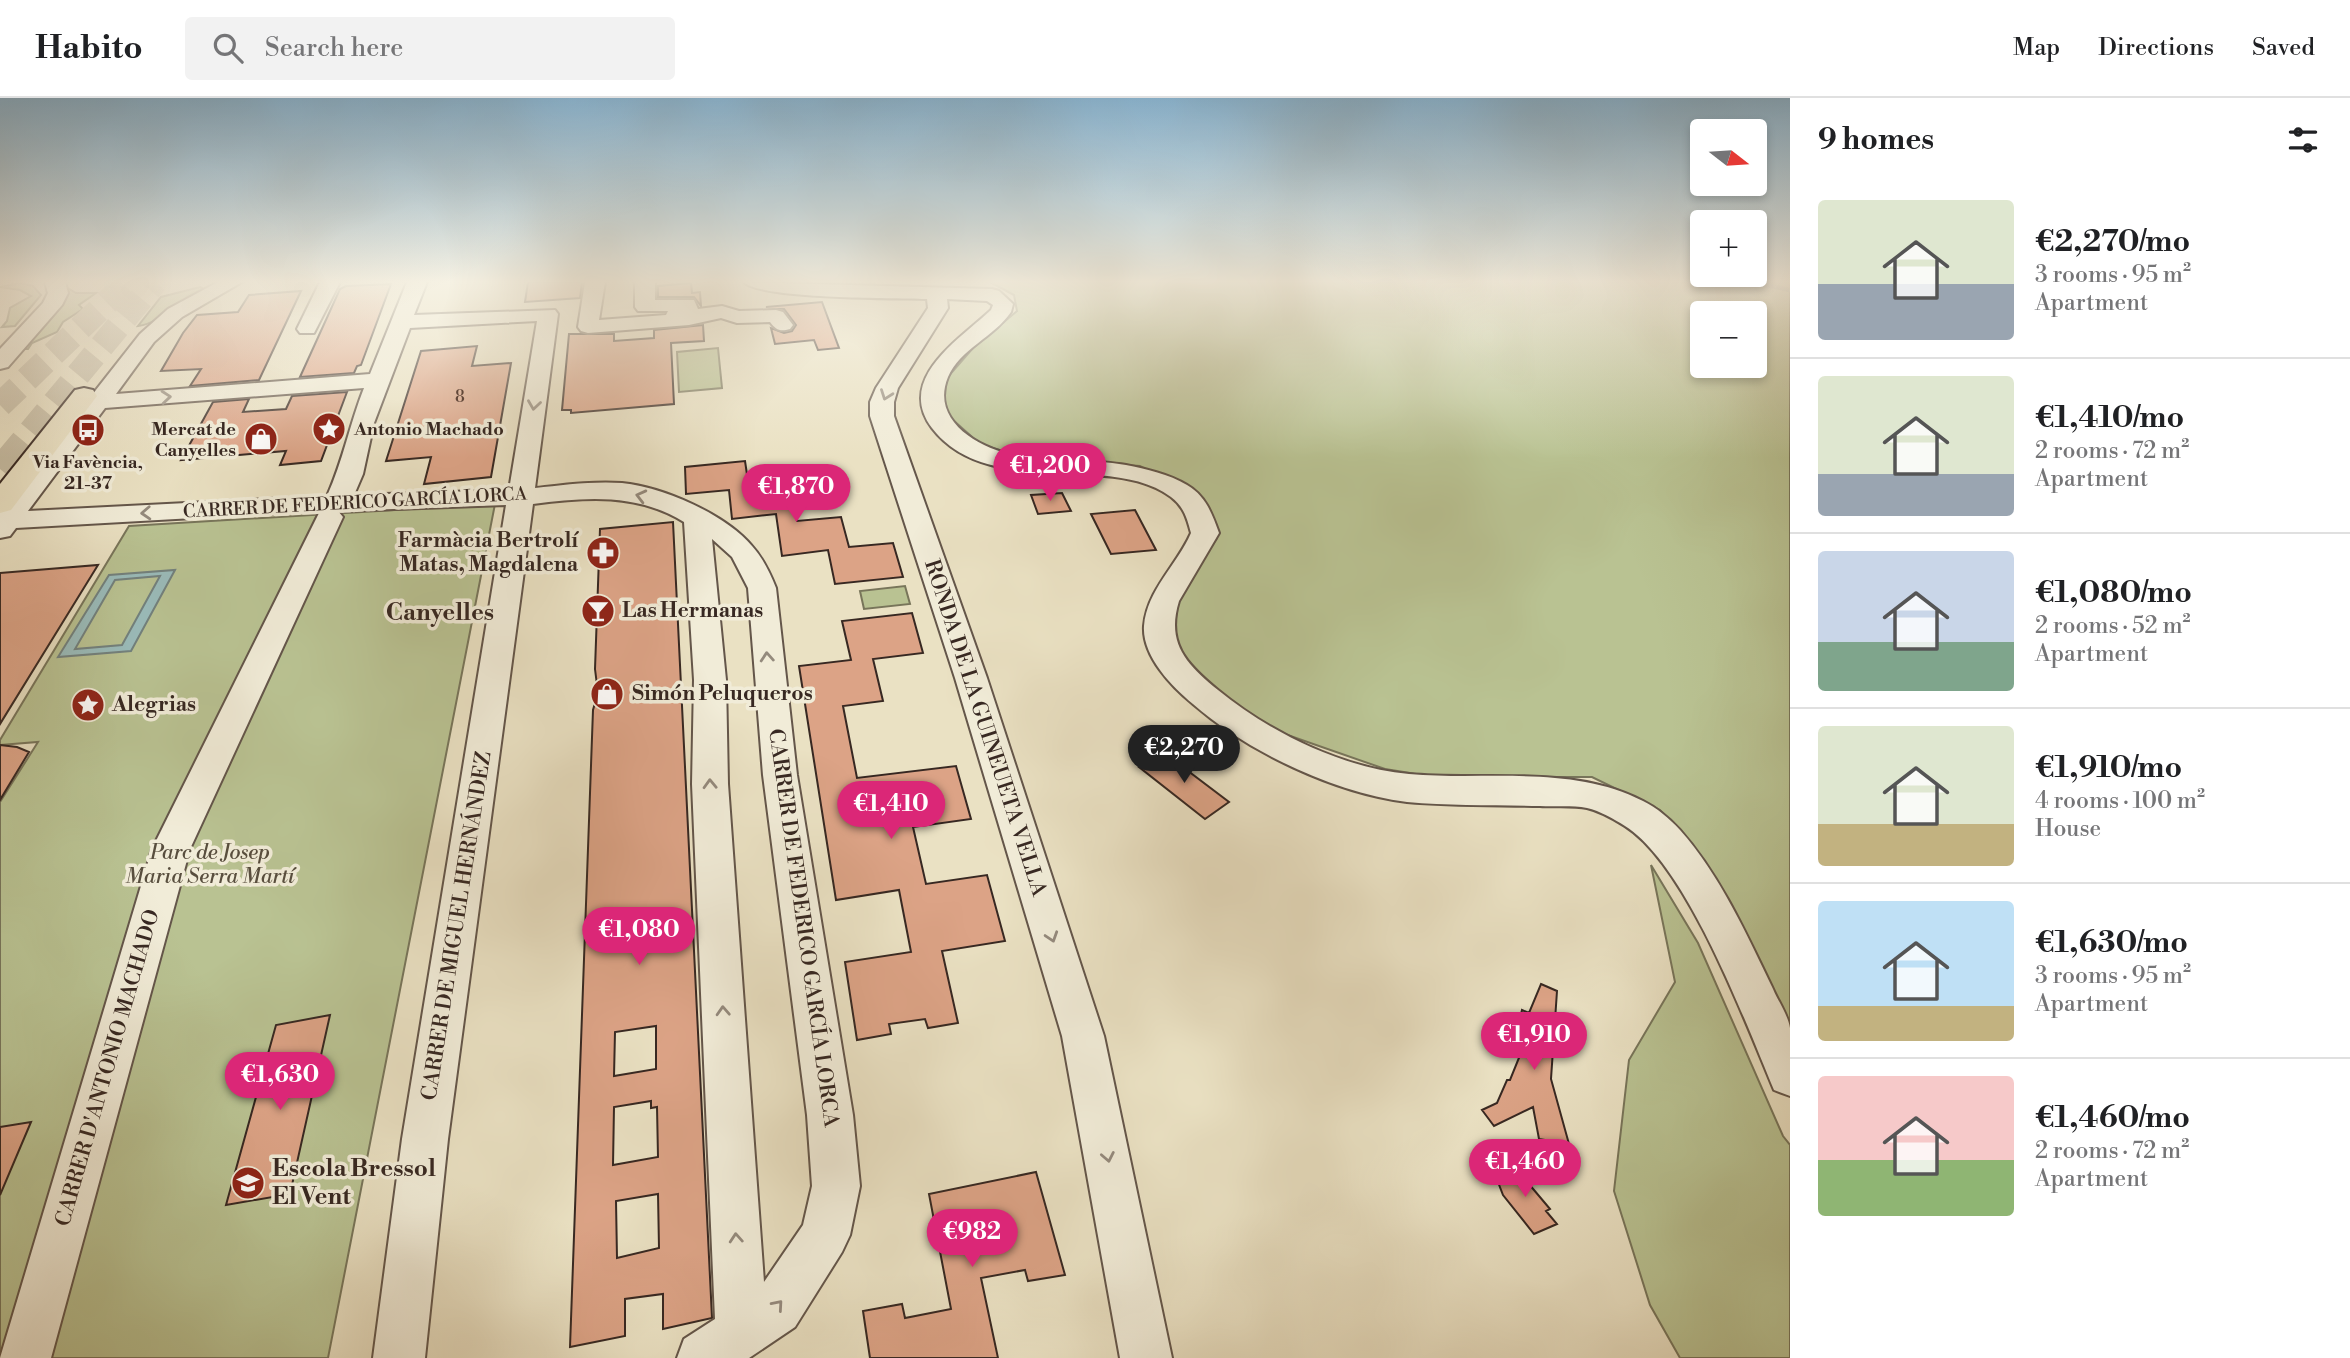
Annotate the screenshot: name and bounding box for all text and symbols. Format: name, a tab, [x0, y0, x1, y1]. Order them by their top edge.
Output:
search box	[185, 17, 675, 80]
text: Habito	[35, 28, 143, 69]
icon: search	[209, 29, 247, 67]
text: Search here	[265, 32, 404, 64]
text: Map	[2013, 33, 2060, 63]
text: Directions	[2098, 33, 2214, 63]
text: Saved	[2252, 33, 2315, 63]
north arrow	[1690, 119, 1768, 196]
map controls	[1690, 119, 1767, 378]
text: 9 homes	[1818, 121, 1934, 159]
icon: filters	[2284, 121, 2322, 159]
button: +	[1690, 210, 1767, 287]
text: €2,270/mo	[2035, 223, 2190, 261]
icon: home	[1874, 228, 1958, 312]
text: 3 rooms · 95 m²	[2035, 261, 2191, 289]
text: Apartment	[2035, 289, 2148, 317]
button: −	[1690, 301, 1767, 378]
house number: 8	[455, 387, 465, 407]
one-way arrow	[880, 388, 894, 400]
one-way arrow	[160, 390, 171, 405]
text: €1,410/mo	[2035, 399, 2184, 437]
one-way arrow	[527, 400, 542, 411]
icon: home	[1874, 404, 1958, 488]
place icon: Antonio Machado	[310, 410, 348, 448]
bus stop icon: Via Favència, 21-37	[69, 411, 107, 449]
place label: Mercat de Canyelles	[151, 418, 236, 462]
place label: Antonio Machado	[353, 418, 504, 441]
shop icon: Mercat de Canyelles	[242, 420, 280, 458]
text: 2 rooms · 72 m²	[2035, 437, 2189, 465]
pin: €1,200	[993, 444, 1107, 503]
place label: Via Favència, 21-37	[32, 451, 143, 495]
text: €1,200	[1009, 452, 1091, 480]
pin: €1,870	[739, 464, 853, 524]
text: Apartment	[2035, 465, 2148, 493]
text: €1,870	[757, 473, 835, 501]
street label: CARRER DE FEDERICO GARCÍA LORCA	[182, 482, 528, 523]
one-way arrow	[636, 490, 648, 504]
one-way arrow	[140, 505, 151, 520]
place label: Farmàcia Bertrolí Matas, Magdalena	[398, 528, 579, 578]
pharmacy icon: Farmàcia Bertrolí Matas, Magdalena	[584, 534, 622, 572]
street label: RONDA DE LA GUINEUETA VELLA	[918, 556, 1052, 900]
text: €1,080/mo	[2035, 574, 2192, 612]
icon: home	[1874, 579, 1958, 663]
bar icon: Las Hermanas	[579, 592, 617, 630]
district label: Canyelles	[386, 598, 494, 628]
place label: Las Hermanas	[622, 598, 763, 624]
text: 2 rooms · 52 m²	[2035, 612, 2191, 640]
text: Apartment	[2035, 640, 2148, 668]
one-way arrow	[759, 651, 774, 662]
shop icon: Simón Peluqueros	[588, 675, 626, 713]
place label: Simón Peluqueros	[632, 681, 813, 707]
place icon: Alegrias	[69, 686, 107, 724]
place label: Alegrias	[111, 692, 196, 718]
pin: €2,270	[1127, 726, 1241, 785]
street label: CARRER DE FEDERICO GARCÍA LORCA	[762, 727, 846, 1129]
text: €2,270	[1144, 734, 1224, 762]
street label: CARRER DE MIGUEL HERNÁNDEZ	[415, 749, 497, 1102]
text: €1,910/mo	[2035, 749, 2182, 787]
icon: home	[1874, 754, 1958, 838]
one-way arrow	[703, 778, 718, 789]
pin: €1,410	[834, 782, 948, 841]
text: 4 rooms · 100 m²	[2035, 787, 2205, 815]
text: €1,410	[853, 790, 929, 818]
text: House	[2035, 815, 2101, 843]
park label: Parc de Josep Maria Serra Martí	[125, 840, 297, 890]
street label: CARRER D'ANTONIO MACHADO	[50, 906, 166, 1230]
pin: €1,080	[582, 908, 696, 967]
text: €1,080	[598, 916, 680, 944]
text: €1,630/mo	[2035, 924, 2188, 962]
icon: home	[1874, 929, 1958, 1013]
one-way arrow	[1044, 930, 1058, 943]
text: 3 rooms · 95 m²	[2035, 962, 2191, 990]
text: Apartment	[2035, 990, 2148, 1018]
one-way arrow	[715, 1005, 730, 1016]
pin: €1,910	[1477, 1012, 1591, 1072]
text: €1,910	[1497, 1021, 1571, 1049]
pin: €1,630	[223, 1052, 337, 1112]
text: €1,630	[241, 1061, 319, 1089]
text: €1,460/mo	[2035, 1099, 2190, 1137]
icon: home	[1874, 1104, 1958, 1188]
text: 2 rooms · 72 m²	[2035, 1137, 2189, 1165]
pin: €1,460	[1468, 1140, 1582, 1199]
text: €1,460	[1485, 1148, 1565, 1176]
one-way arrow	[1100, 1151, 1115, 1163]
place label: Escola Bressol El Vent	[272, 1154, 436, 1212]
school or university icon: Escola Bressol El Vent	[229, 1164, 267, 1202]
text: Apartment	[2035, 1165, 2148, 1193]
pin: €982	[931, 1210, 1013, 1269]
text: €982	[943, 1218, 1001, 1246]
one-way arrow	[729, 1232, 744, 1243]
one-way arrow	[770, 1300, 782, 1313]

